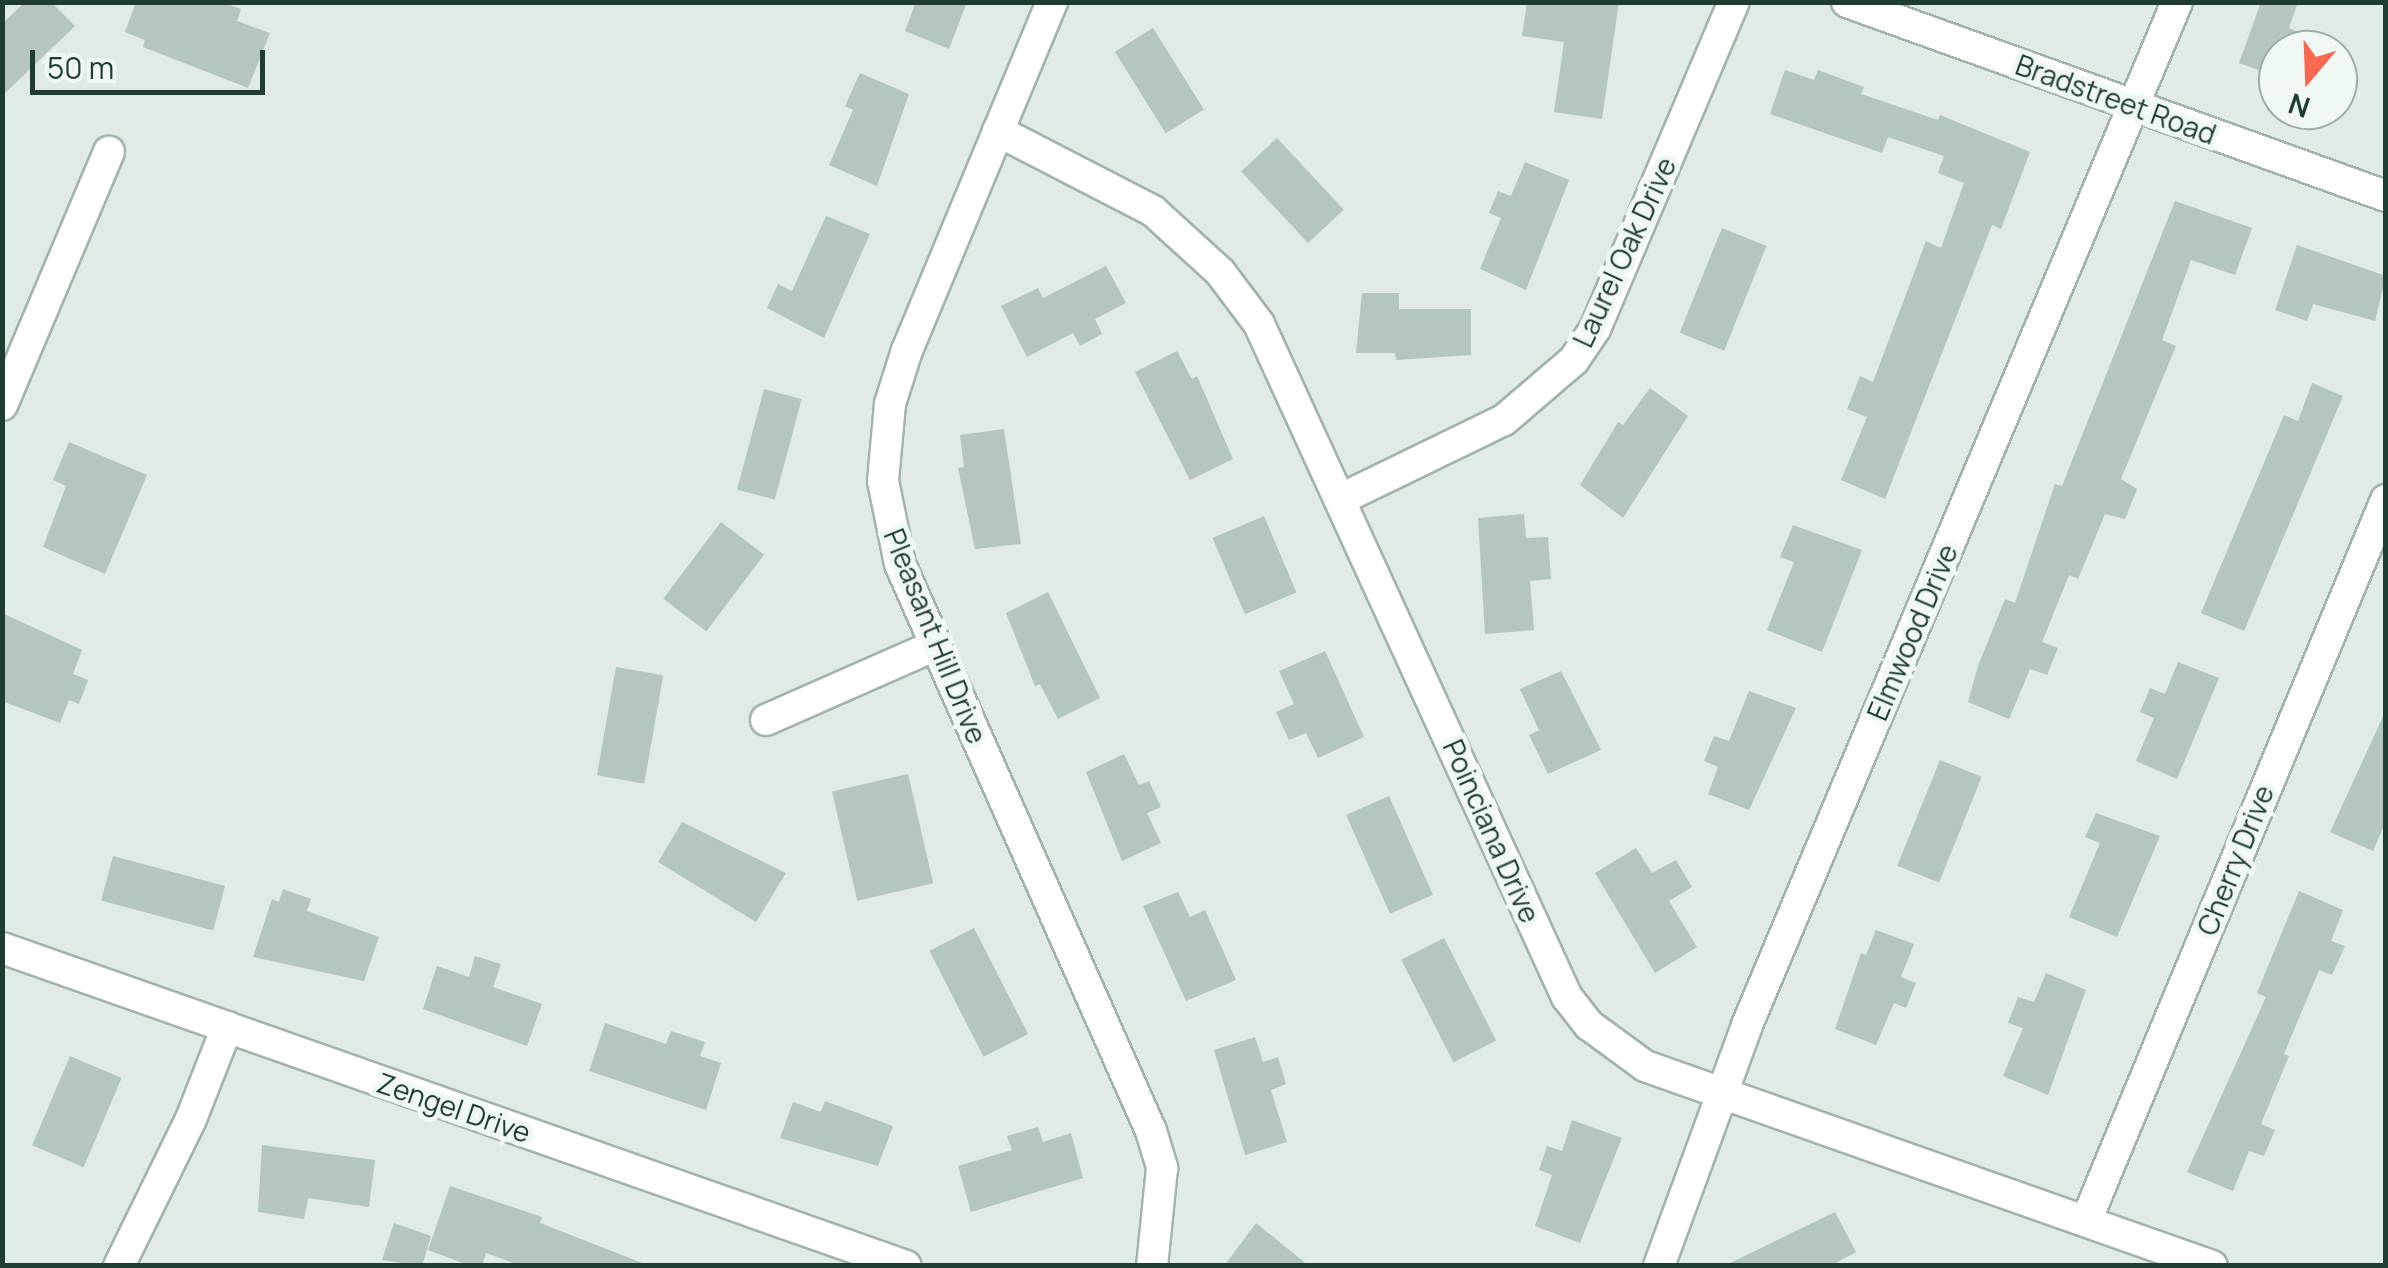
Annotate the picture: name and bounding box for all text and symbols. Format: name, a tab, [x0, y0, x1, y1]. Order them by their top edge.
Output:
scale bar	[35, 30, 270, 92]
north arrow	[2258, 30, 2358, 130]
text: 50 m	[47, 47, 114, 88]
street label: Bradstreet Road	[2011, 47, 2221, 151]
text: N	[2283, 85, 2315, 128]
street label: Laurel Oak Drive	[1565, 152, 1683, 352]
street label: Pleasant Hill Drive	[878, 524, 994, 748]
street label: Elmwood Drive	[1860, 539, 1964, 725]
street label: Poinciana Drive	[1437, 734, 1547, 928]
street label: Cherry Drive	[2190, 780, 2280, 940]
street label: Zengel Drive	[373, 1065, 535, 1149]

